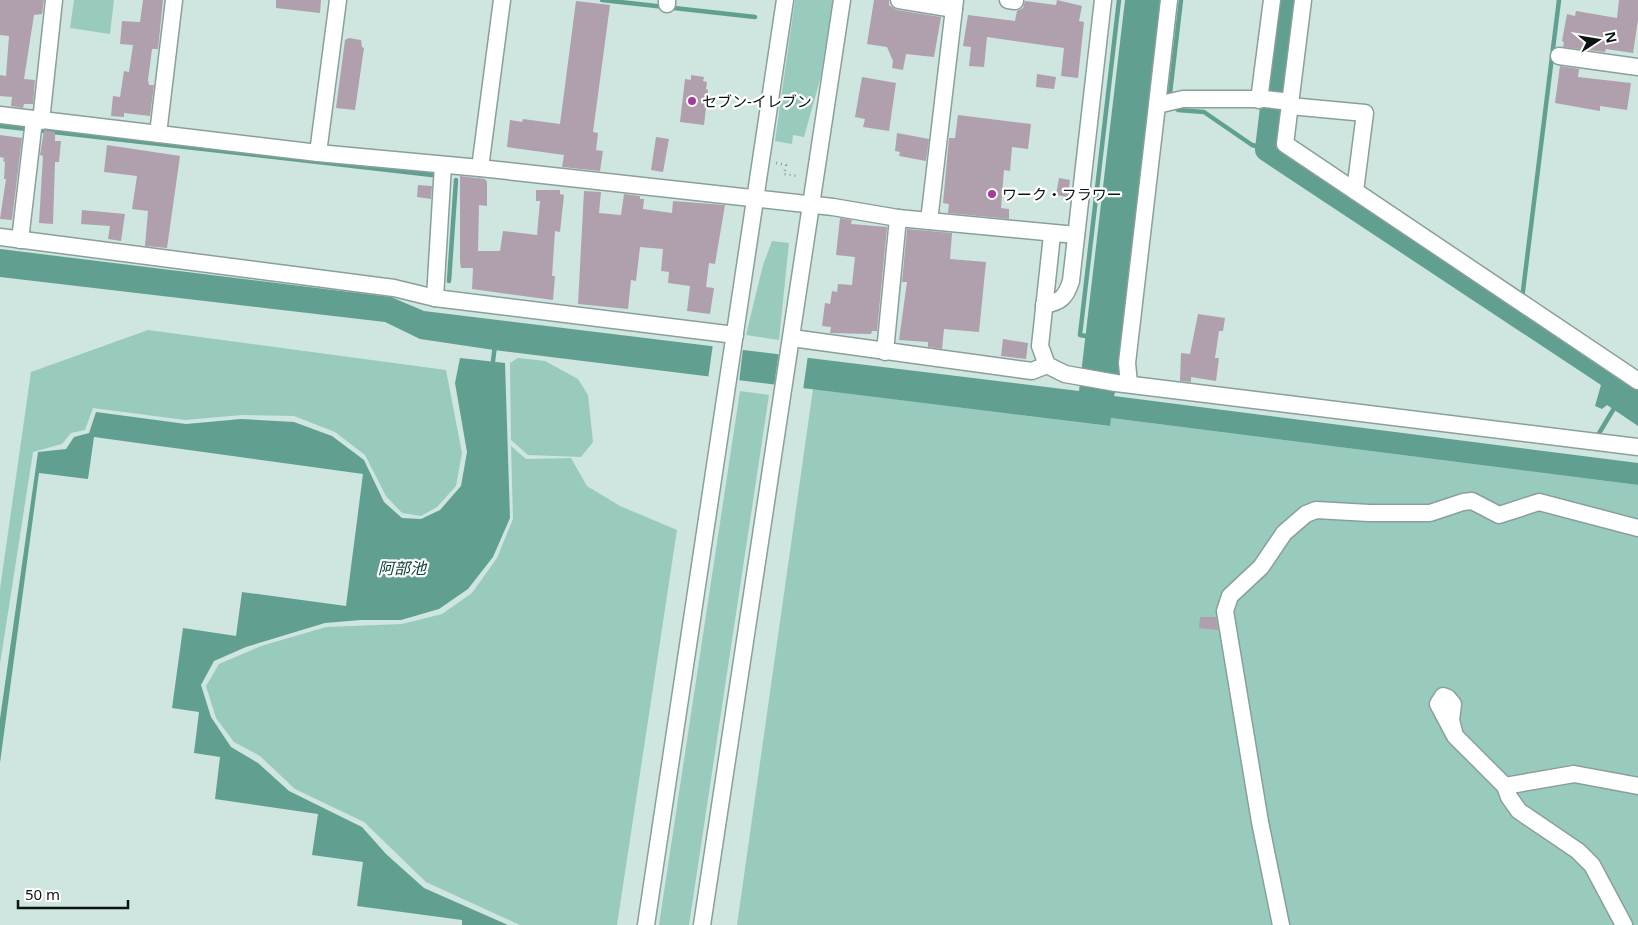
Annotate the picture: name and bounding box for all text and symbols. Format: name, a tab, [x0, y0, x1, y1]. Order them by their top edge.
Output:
north arrow	[1573, 15, 1623, 65]
text: N	[1601, 30, 1622, 45]
place label: セブン-イレブン	[702, 91, 812, 111]
marker: セブン-イレブン	[686, 95, 698, 107]
place label: ワーク・フラワー	[1002, 184, 1122, 204]
marker: ワーク・フラワー	[986, 188, 998, 200]
water label: 阿部池	[378, 557, 428, 579]
scale bar	[18, 878, 128, 910]
text: 50 m	[25, 884, 60, 904]

